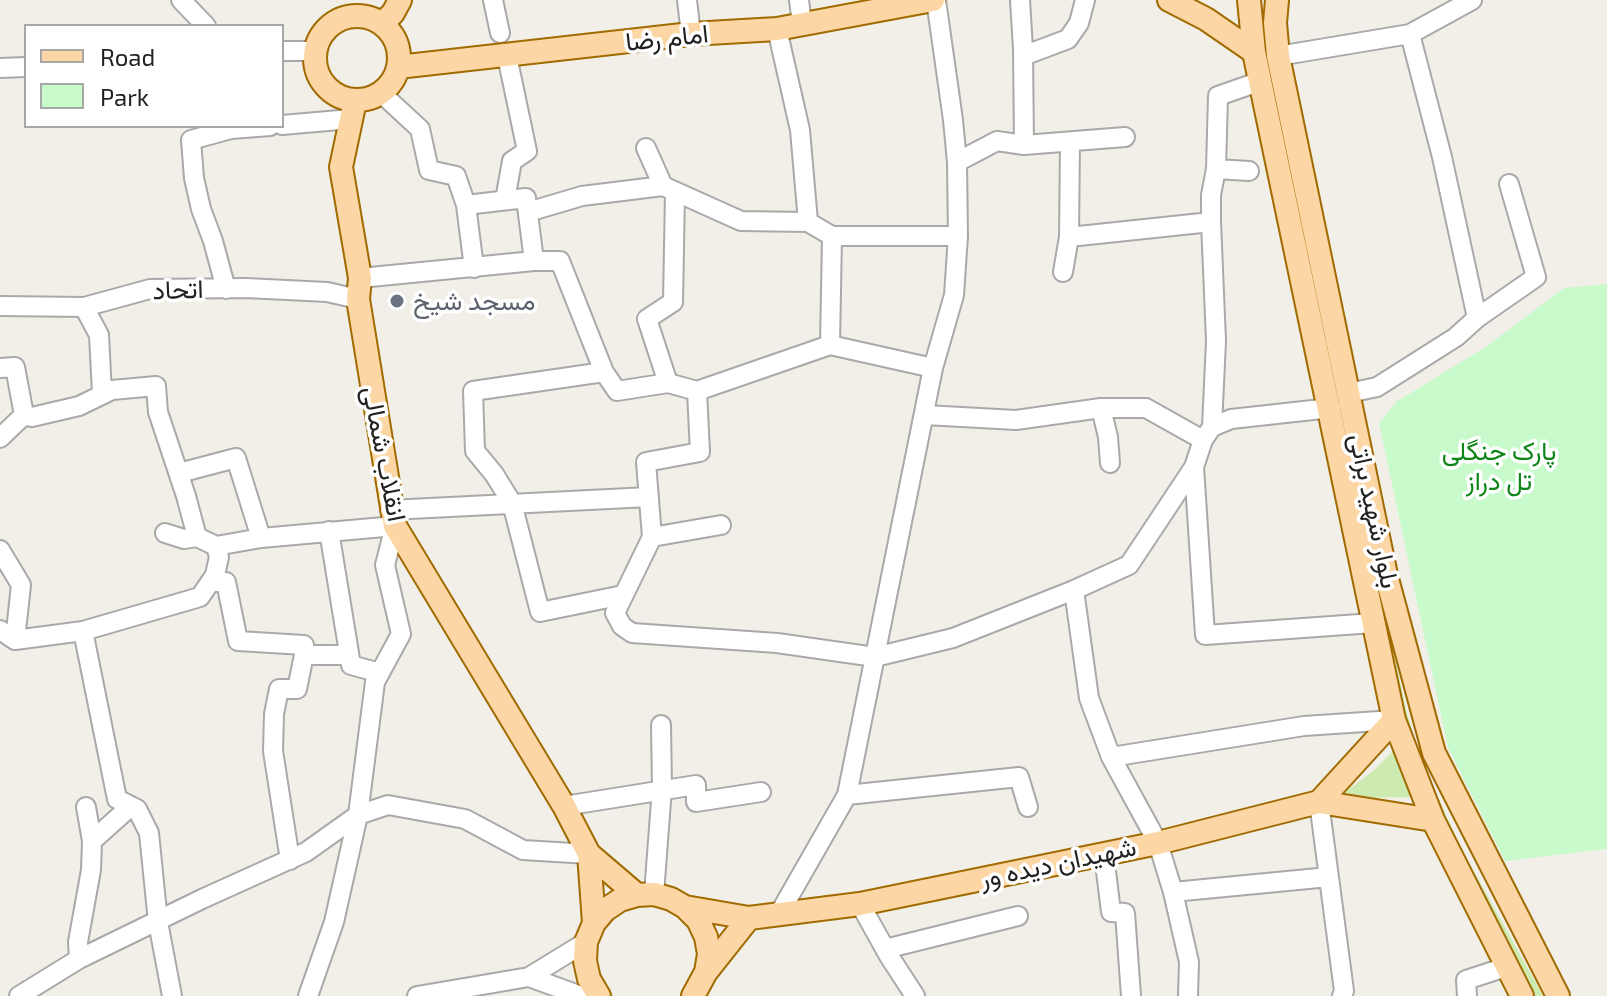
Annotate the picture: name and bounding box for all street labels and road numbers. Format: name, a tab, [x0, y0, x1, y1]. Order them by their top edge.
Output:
street label: امام رضا	[624, 18, 710, 58]
street label: اتحاد	[152, 274, 204, 306]
street label: انقلاب شمالی	[356, 384, 412, 524]
street label: بلوار شهید براتی	[1342, 431, 1406, 591]
street label: شهیدان دیده ور	[977, 831, 1139, 895]

